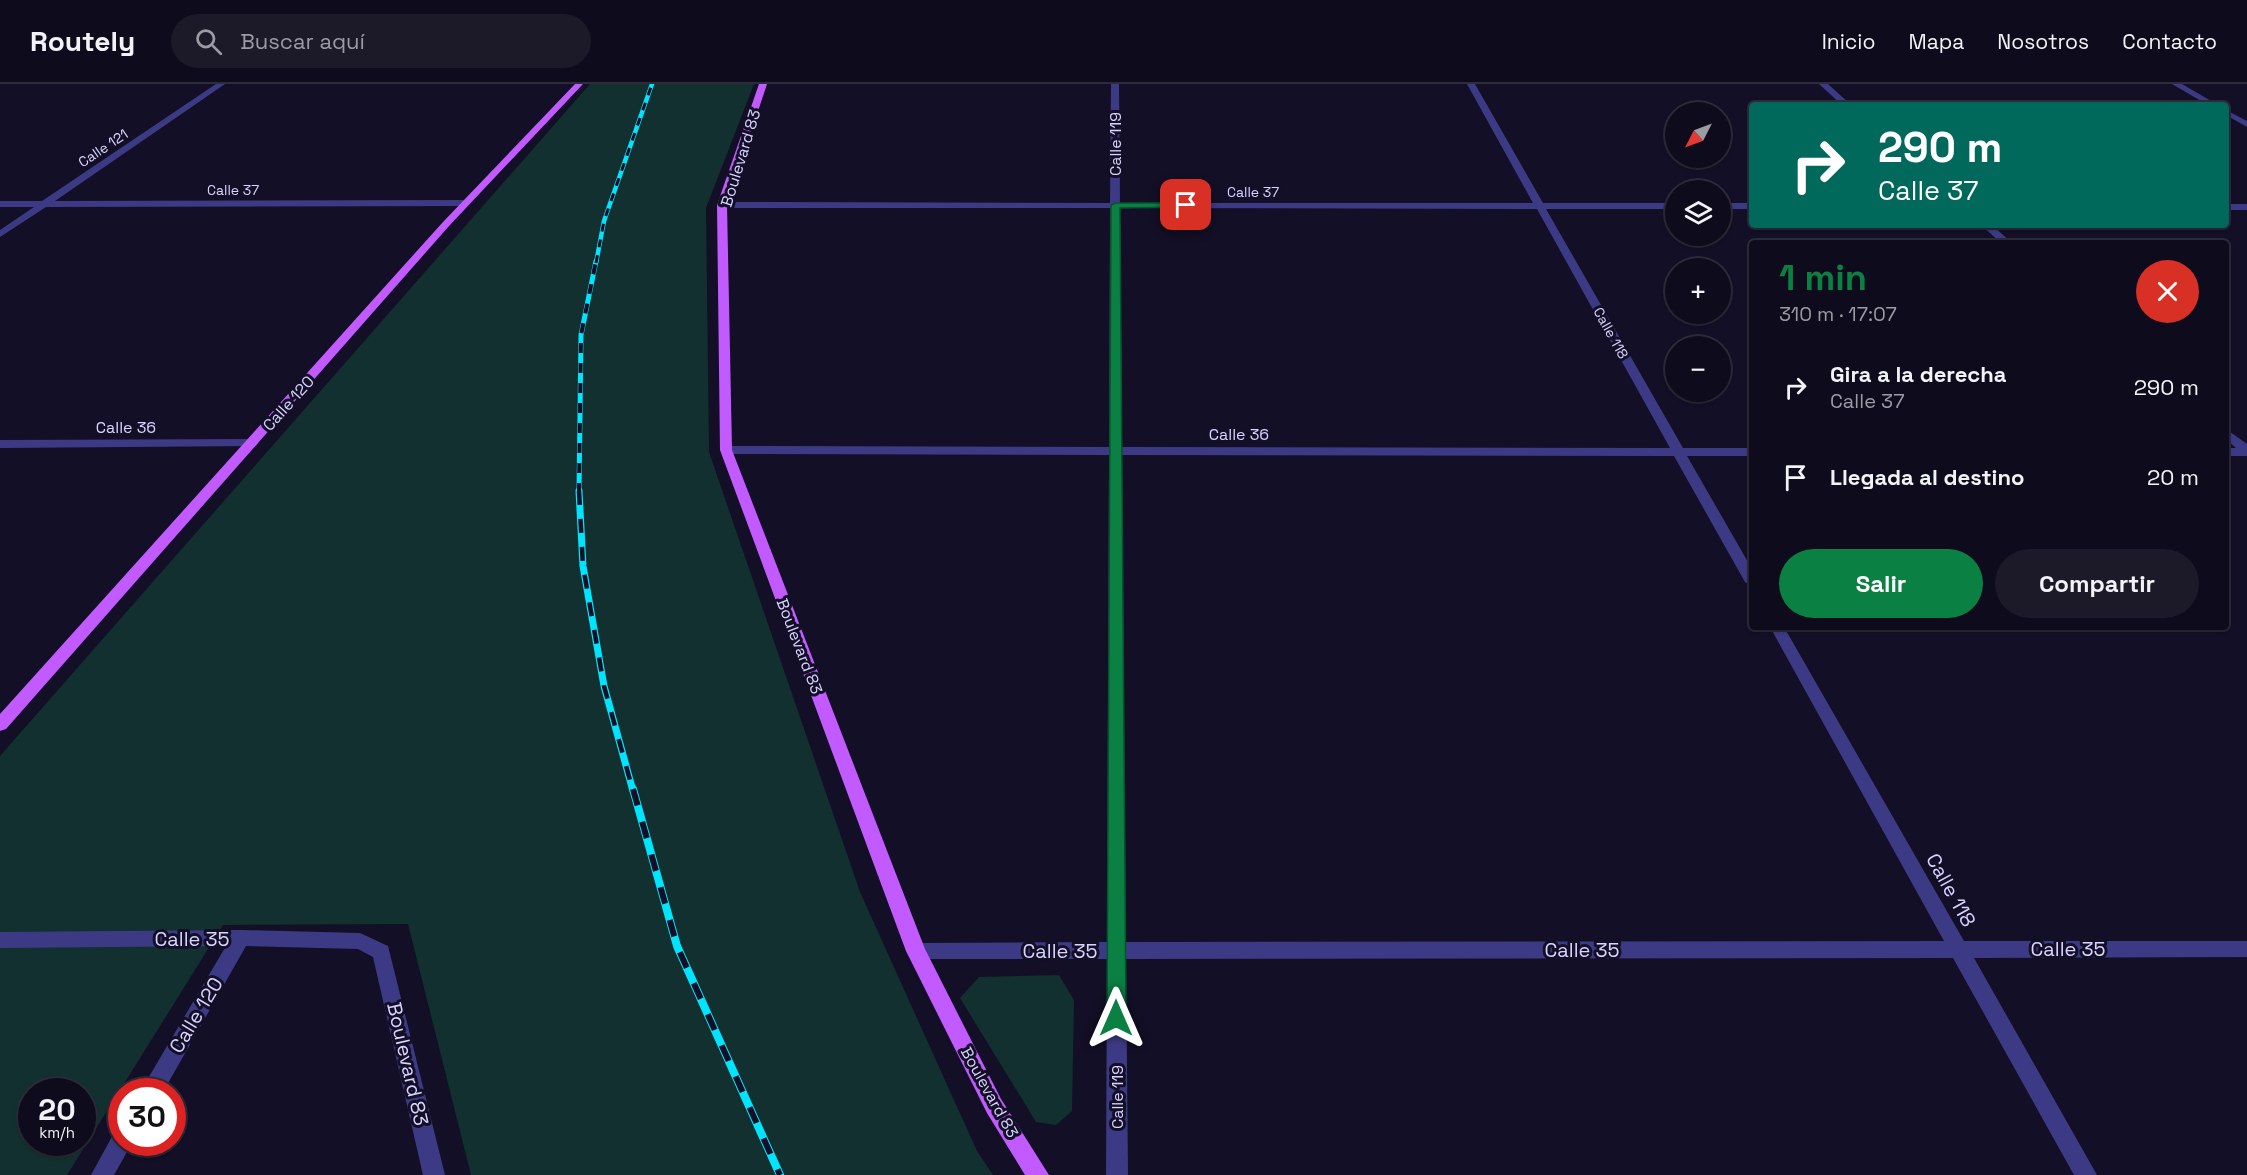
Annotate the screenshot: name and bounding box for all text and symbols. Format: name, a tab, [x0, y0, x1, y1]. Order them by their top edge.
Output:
search box	[171, 14, 591, 68]
text: Routely	[30, 23, 135, 59]
icon: search	[192, 25, 225, 58]
text: Buscar aquí	[240, 27, 365, 55]
text: Inicio	[1822, 28, 1876, 55]
text: Mapa	[1909, 28, 1964, 55]
text: Nosotros	[1997, 28, 2089, 55]
text: Contacto	[2122, 28, 2217, 55]
north arrow	[1665, 102, 1731, 168]
map controls	[1665, 102, 1731, 402]
street label: Boulevard 83	[716, 107, 765, 209]
street label: Calle 119	[1105, 112, 1126, 176]
text: 290 m	[1878, 121, 2003, 174]
street label: Calle 121	[75, 125, 131, 171]
icon: right	[1779, 126, 1857, 204]
text: Calle 37	[1878, 173, 1979, 208]
pin	[1160, 179, 1211, 230]
button: layers	[1665, 180, 1731, 246]
street label: Calle 37	[207, 181, 259, 199]
street label: Calle 37	[1227, 183, 1279, 201]
icon: arrive	[1169, 188, 1202, 221]
text: 1 min	[1779, 255, 1867, 301]
button: +	[1665, 258, 1731, 324]
button: close	[2136, 260, 2199, 323]
text: 310 m · 17:07	[1779, 301, 1897, 327]
street label: Calle 118	[1590, 304, 1633, 362]
button: −	[1665, 336, 1731, 402]
text: Gira a la derecha	[1830, 360, 2007, 388]
street label: Calle 120	[258, 371, 319, 435]
icon: right	[1779, 371, 1812, 404]
text: 290 m	[2134, 373, 2199, 401]
text: Calle 37	[1830, 388, 1904, 414]
street label: Calle 36	[96, 417, 156, 438]
street label: Calle 36	[1209, 424, 1269, 445]
icon: arrive	[1779, 461, 1812, 494]
text: Llegada al destino	[1830, 463, 2024, 491]
text: 20 m	[2147, 463, 2199, 491]
button: Salir	[1779, 549, 1983, 618]
button: Compartir	[1995, 549, 2199, 618]
street label: Boulevard 83	[772, 595, 827, 697]
street label: Calle 118	[1920, 849, 1982, 931]
street label: Calle 35	[154, 926, 230, 952]
street label: Calle 35	[2030, 936, 2106, 962]
street label: Calle 35	[1544, 937, 1620, 963]
street label: Calle 35	[1022, 938, 1098, 964]
street label: Calle 120	[163, 972, 229, 1058]
position arrow	[1084, 986, 1148, 1050]
street label: Boulevard 83	[381, 1000, 435, 1128]
street label: Boulevard 83	[956, 1043, 1023, 1141]
street label: Calle 119	[1107, 1065, 1128, 1129]
speed limit sign: 30	[108, 1078, 186, 1156]
text: 20	[38, 1090, 76, 1129]
text: km/h	[39, 1123, 75, 1142]

